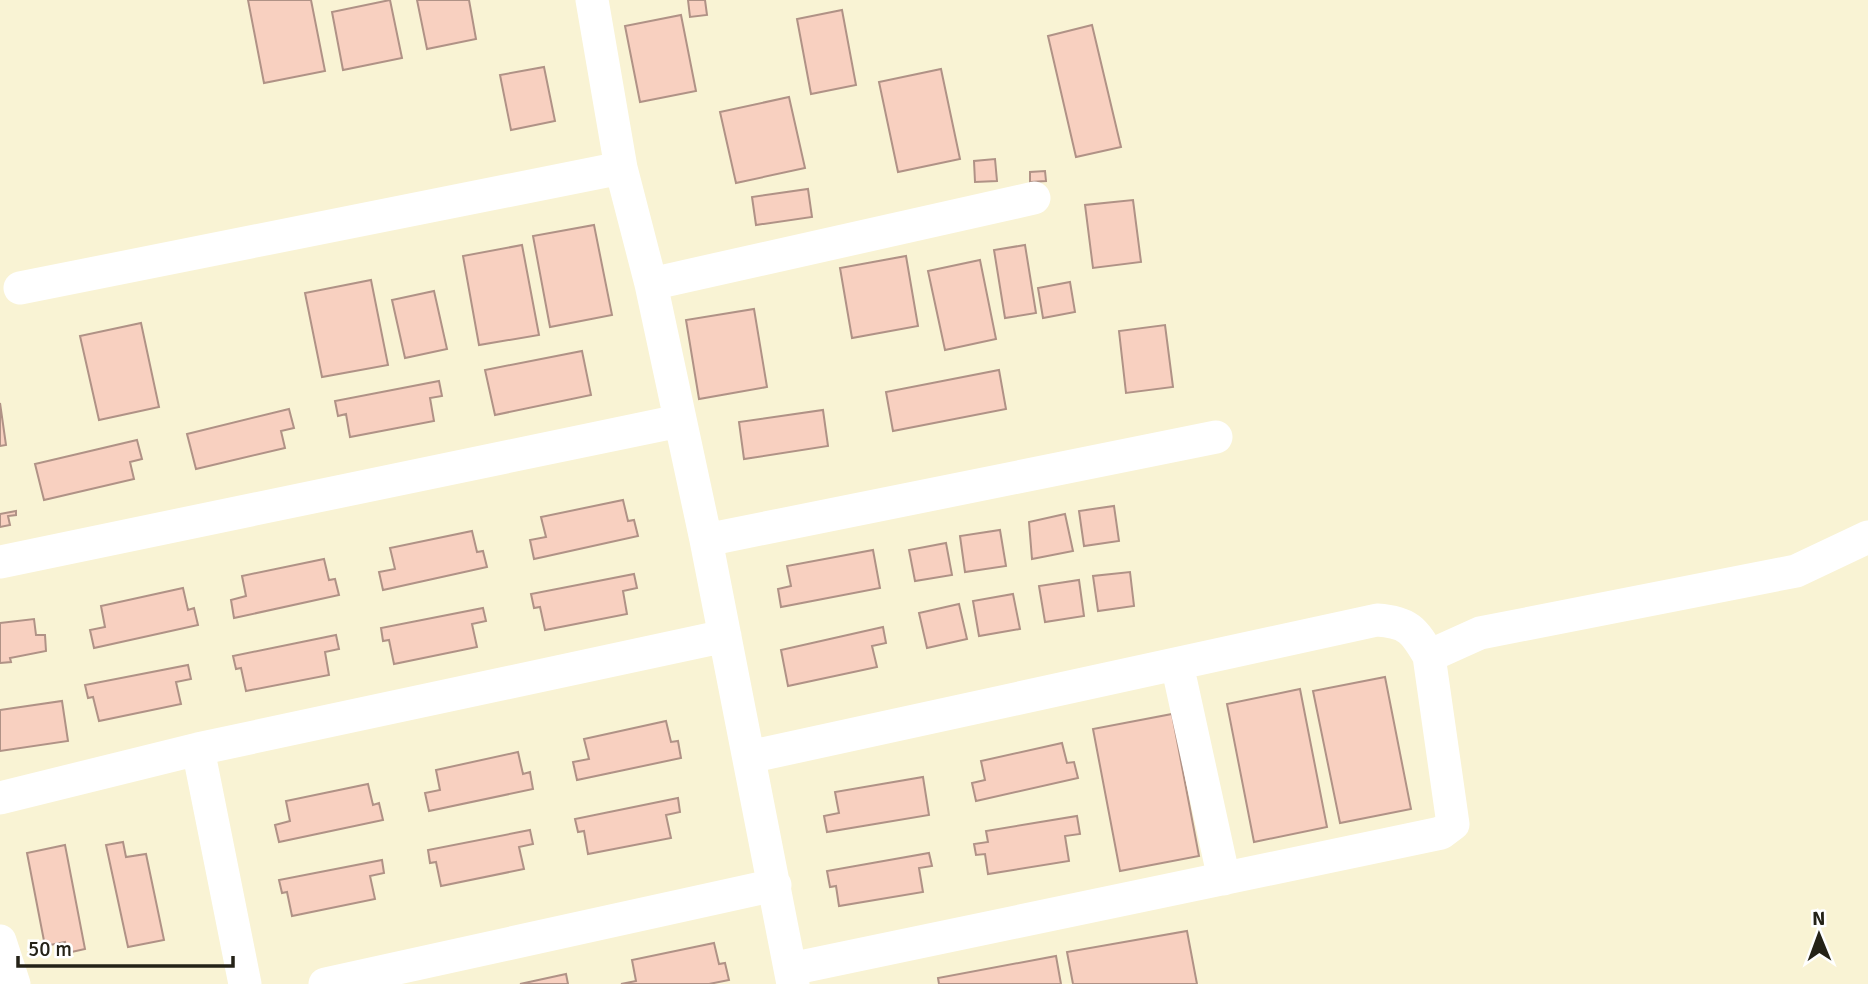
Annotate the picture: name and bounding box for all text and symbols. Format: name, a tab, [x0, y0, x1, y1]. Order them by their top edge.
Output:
north arrow	[1784, 900, 1854, 970]
text: N	[1812, 907, 1826, 931]
scale bar	[18, 925, 233, 969]
text: 50 m	[28, 936, 72, 962]

